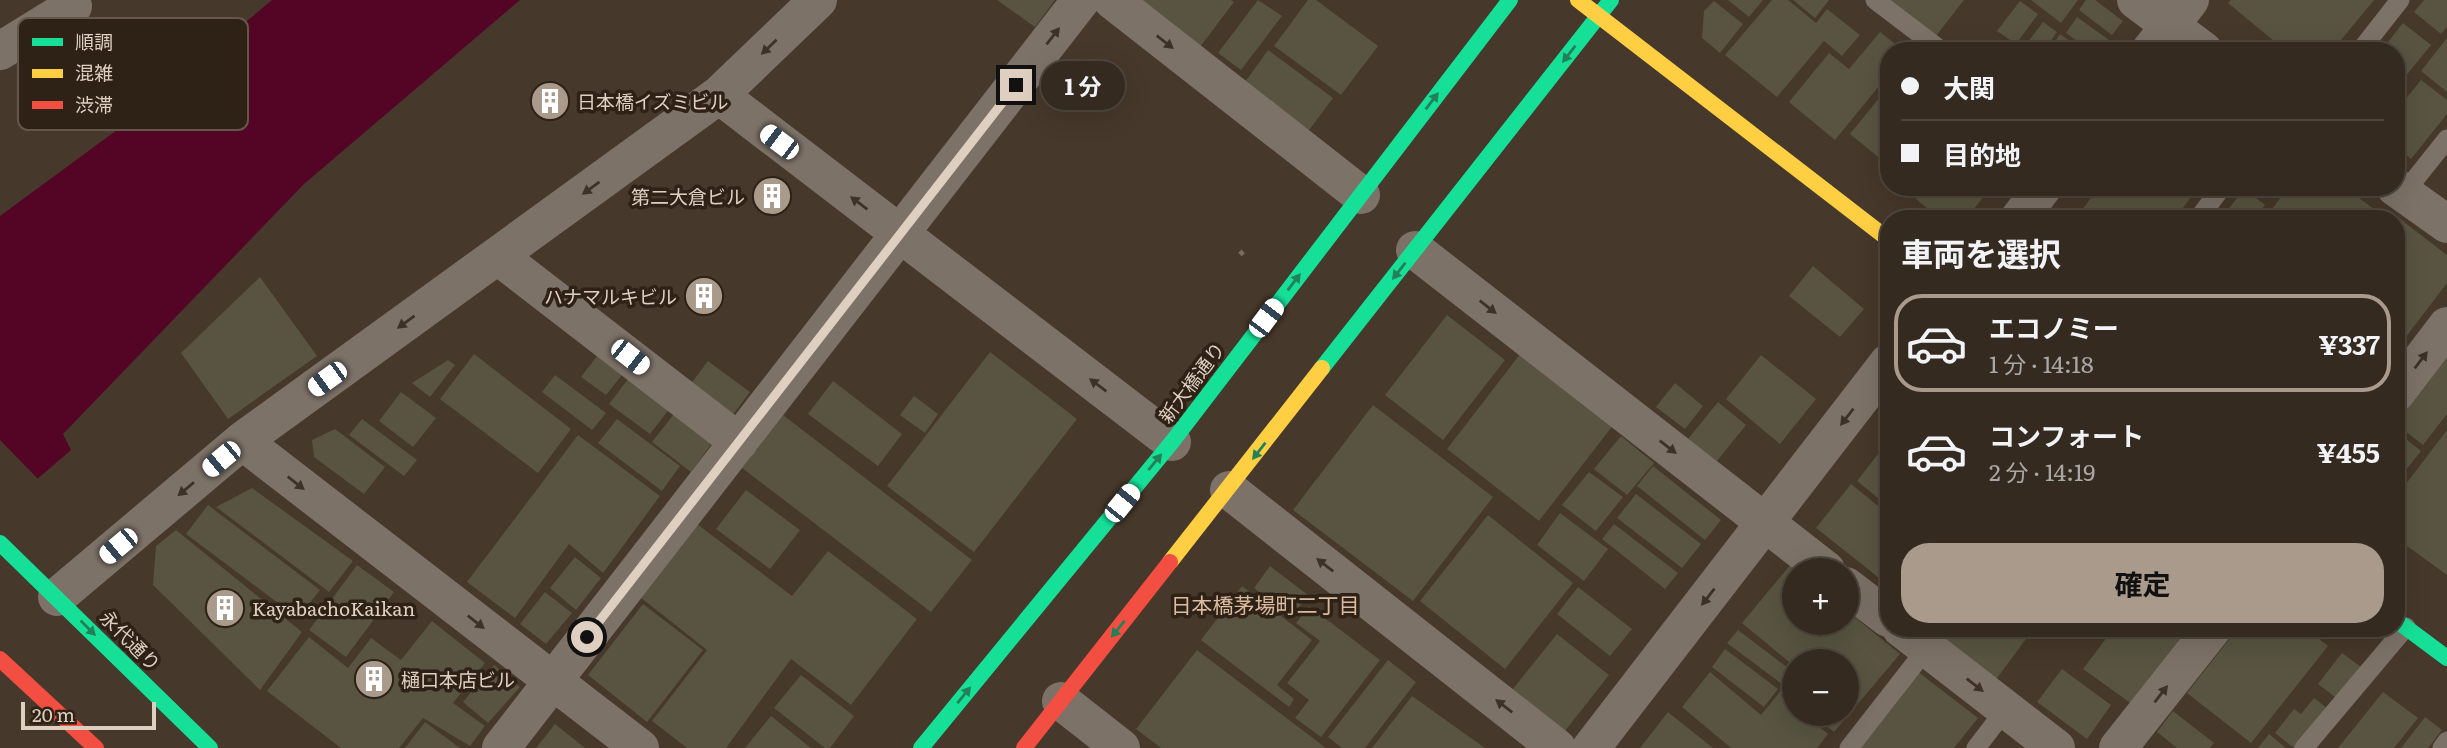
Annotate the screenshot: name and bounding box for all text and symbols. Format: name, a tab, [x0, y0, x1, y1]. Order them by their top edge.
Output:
legend	[18, 18, 248, 130]
text: 順調	[75, 27, 113, 55]
one-way arrow	[1046, 27, 1060, 45]
one-way arrow	[1156, 35, 1174, 50]
one-way arrow	[760, 39, 777, 56]
one-way arrow	[1562, 44, 1577, 62]
text: 混雑	[75, 58, 113, 86]
callout: 1 分	[1040, 60, 1124, 110]
text: 大関	[1943, 67, 1995, 106]
text: 1 分	[1064, 68, 1102, 102]
route end	[1000, 69, 1032, 101]
building icon: 日本橋イズミビル	[529, 80, 571, 122]
place label: 日本橋イズミビル	[577, 87, 728, 115]
text: 渋滞	[75, 90, 113, 118]
one-way arrow	[1425, 93, 1440, 111]
car	[756, 121, 803, 163]
text: 目的地	[1943, 134, 2021, 173]
building icon: 第二大倉ビル	[751, 175, 793, 217]
one-way arrow	[581, 181, 600, 195]
place label: 第二大倉ビル	[631, 182, 745, 210]
one-way arrow	[850, 196, 868, 210]
text: 車両を選択	[1901, 228, 2061, 276]
one-way arrow	[1391, 262, 1406, 280]
one-way arrow	[1286, 273, 1300, 291]
building icon: ハナマルキビル	[683, 275, 725, 317]
place label: ハナマルキビル	[544, 282, 677, 310]
car	[1245, 295, 1288, 341]
one-way arrow	[1480, 299, 1497, 314]
text: エコノミー	[1989, 307, 2119, 346]
icon: car	[1905, 312, 1968, 375]
one-way arrow	[397, 315, 416, 329]
text: ¥337	[2319, 324, 2380, 363]
car	[607, 336, 654, 378]
street label: 新大橋通り	[1151, 336, 1231, 428]
text: 1 分 · 14:18	[1989, 346, 2094, 380]
one-way arrow	[2414, 351, 2429, 369]
car	[304, 358, 351, 400]
one-way arrow	[1089, 379, 1107, 393]
one-way arrow	[1840, 408, 1854, 426]
text: コンフォート	[1989, 415, 2144, 454]
icon: car	[1905, 420, 1968, 483]
text: ¥455	[2317, 432, 2380, 471]
car	[199, 437, 244, 481]
one-way arrow	[1659, 439, 1676, 454]
one-way arrow	[1253, 442, 1267, 460]
one-way arrow	[1147, 454, 1162, 471]
text: 2 分 · 14:19	[1989, 454, 2095, 488]
one-way arrow	[287, 476, 305, 490]
car	[1101, 480, 1144, 526]
one-way arrow	[177, 481, 195, 496]
car	[96, 524, 141, 568]
button: 確定	[1901, 543, 2384, 623]
one-way arrow	[1316, 558, 1334, 573]
map controls	[1782, 558, 1859, 726]
button: +	[1782, 558, 1859, 635]
building icon: KayabachoKaikan	[204, 587, 246, 629]
district label: 日本橋茅場町二丁目	[1171, 588, 1360, 619]
one-way arrow	[1701, 588, 1715, 606]
place label: KayabachoKaikan	[252, 594, 415, 622]
street label: 永代通り	[94, 603, 168, 677]
one-way arrow	[467, 614, 485, 629]
one-way arrow	[80, 620, 96, 636]
route start	[571, 621, 603, 653]
one-way arrow	[1111, 621, 1126, 638]
button: −	[1782, 649, 1859, 726]
building icon: 樋口本店ビル	[353, 658, 395, 700]
place label: 樋口本店ビル	[401, 665, 515, 693]
one-way arrow	[1965, 678, 1983, 693]
one-way arrow	[2153, 686, 2168, 704]
one-way arrow	[957, 687, 972, 705]
one-way arrow	[1495, 698, 1513, 713]
scale bar	[21, 699, 156, 731]
text: 20 m	[32, 700, 75, 728]

